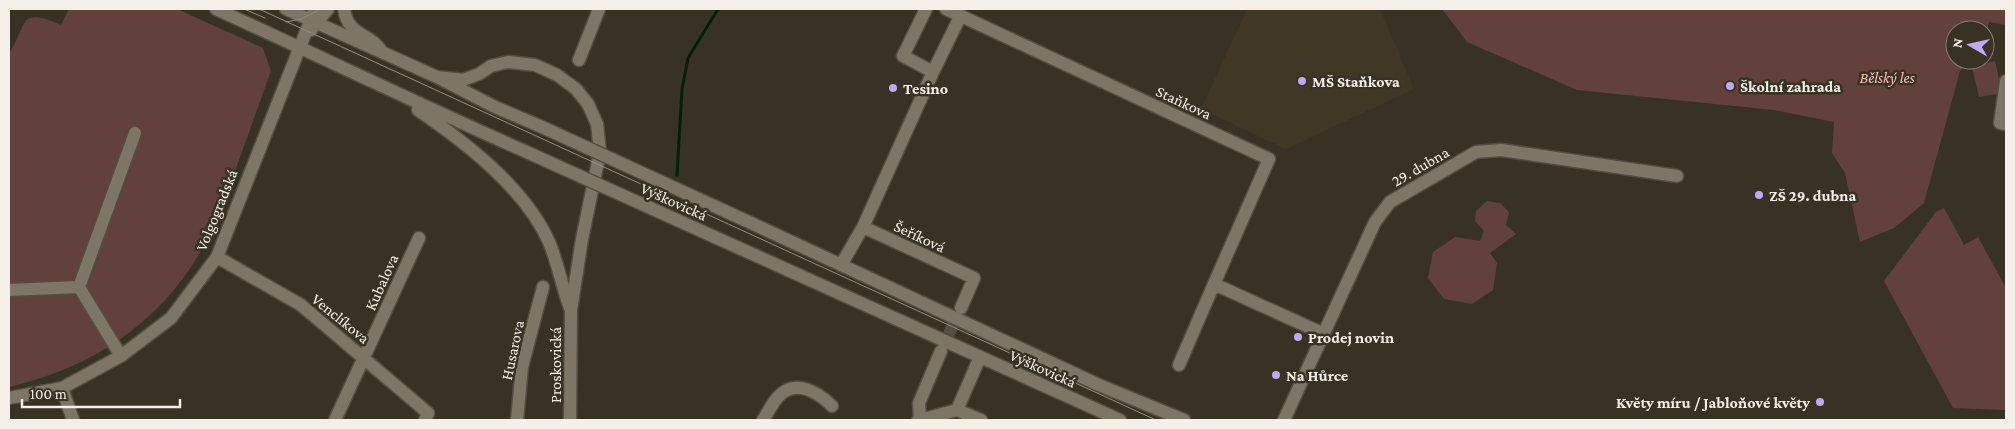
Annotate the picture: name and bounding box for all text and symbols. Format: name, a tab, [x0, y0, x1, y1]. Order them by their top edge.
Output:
north arrow	[1945, 20, 1995, 70]
text: N	[1949, 37, 1966, 49]
park label: Bělský les	[1859, 69, 1915, 87]
place label: MŠ Staňkova	[1312, 73, 1400, 90]
marker: MŠ Staňkova	[1296, 75, 1308, 87]
place label: Školní zahrada	[1740, 78, 1841, 95]
place label: Tesino	[903, 80, 948, 97]
marker: Školní zahrada	[1724, 80, 1736, 92]
marker: Tesino	[887, 82, 899, 94]
street label: Staňkova	[1154, 82, 1215, 123]
street label: 29. dubna	[1389, 143, 1452, 190]
street label: Volgogradská	[192, 166, 242, 254]
street label: Výškovická	[638, 179, 710, 225]
place label: ZŠ 29. dubna	[1769, 187, 1856, 204]
marker: ZŠ 29. dubna	[1753, 189, 1765, 201]
street label: Šeříková	[891, 217, 949, 256]
street label: Kubalova	[362, 251, 402, 313]
street label: Venclíkova	[308, 290, 373, 347]
street label: Husarova	[498, 318, 527, 382]
street label: Proskovická	[547, 326, 564, 403]
place label: Prodej novin	[1308, 329, 1394, 347]
marker: Prodej novin	[1292, 331, 1304, 343]
street label: Výškovická	[1007, 346, 1079, 392]
place label: Na Hůrce	[1286, 367, 1349, 384]
marker: Na Hůrce	[1270, 369, 1282, 381]
scale bar	[22, 376, 180, 408]
text: 100 m	[30, 386, 67, 402]
place label: Květy míru / Jabloňové květy	[1616, 394, 1810, 411]
marker: Květy míru / Jabloňové květy	[1814, 396, 1826, 408]

